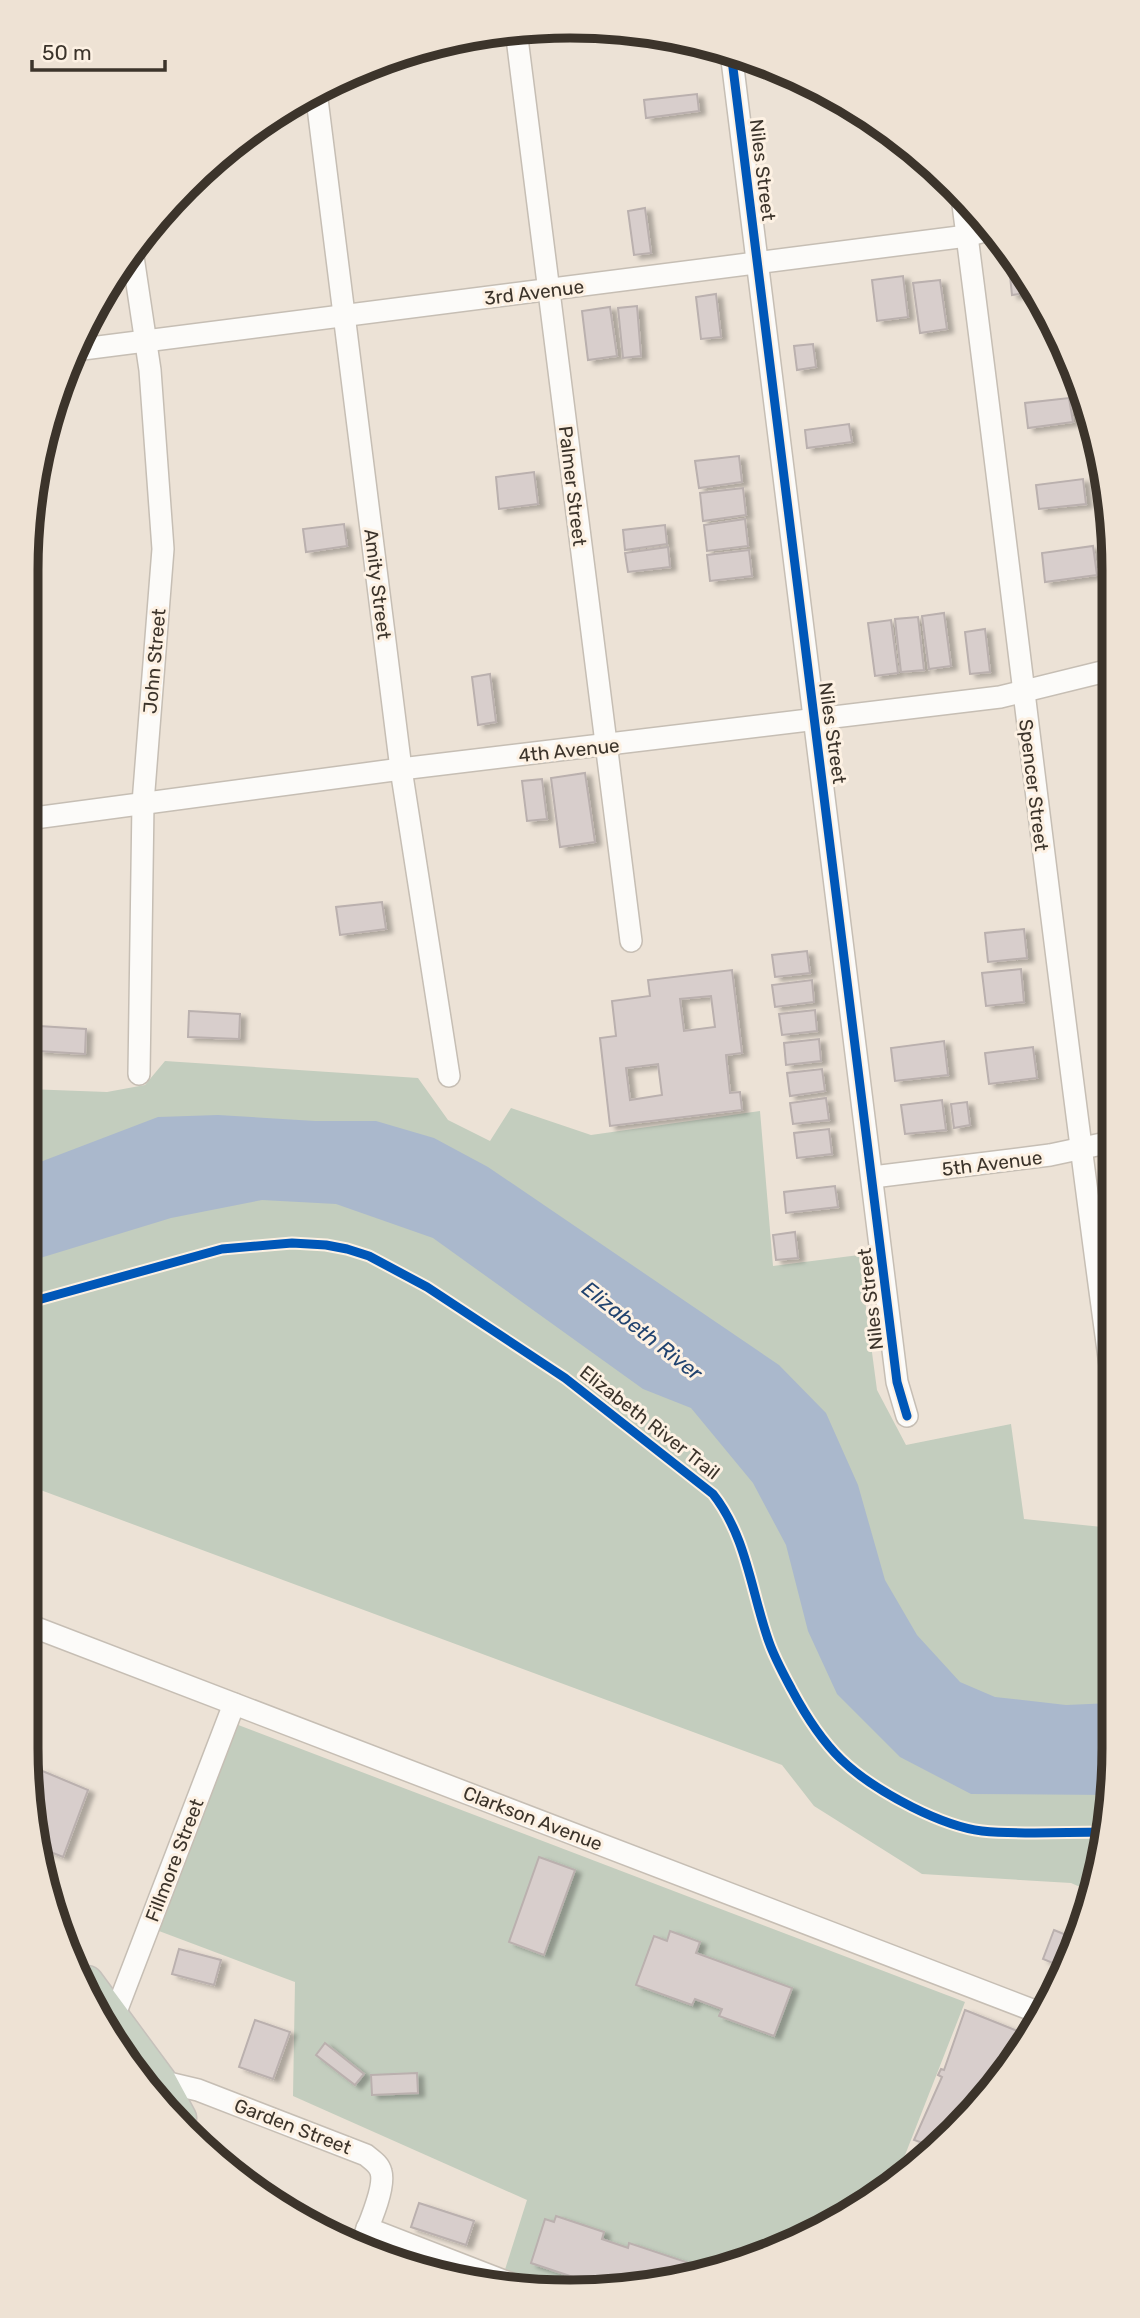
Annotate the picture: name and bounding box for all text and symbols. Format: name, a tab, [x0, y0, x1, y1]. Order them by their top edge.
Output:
scale bar	[32, 28, 164, 72]
text: 50 m	[42, 40, 92, 65]
street label: Niles Street	[745, 118, 780, 223]
street label: 3rd Avenue	[483, 275, 585, 310]
street label: Palmer Street	[554, 425, 591, 548]
street label: Amity Street	[359, 527, 396, 641]
street label: John Street	[138, 607, 171, 715]
street label: Niles Street	[814, 681, 851, 786]
street label: Spencer Street	[1014, 718, 1053, 853]
street label: 4th Avenue	[517, 734, 621, 767]
street label: 5th Avenue	[941, 1146, 1044, 1181]
street label: Niles Street	[853, 1246, 888, 1351]
water label: Elizabeth River	[577, 1276, 708, 1386]
street label: Elizabeth River Trail	[575, 1361, 724, 1484]
street label: Clarkson Avenue	[460, 1781, 606, 1856]
street label: Fillmore Street	[140, 1795, 209, 1925]
street label: Garden Street	[231, 2094, 355, 2160]

